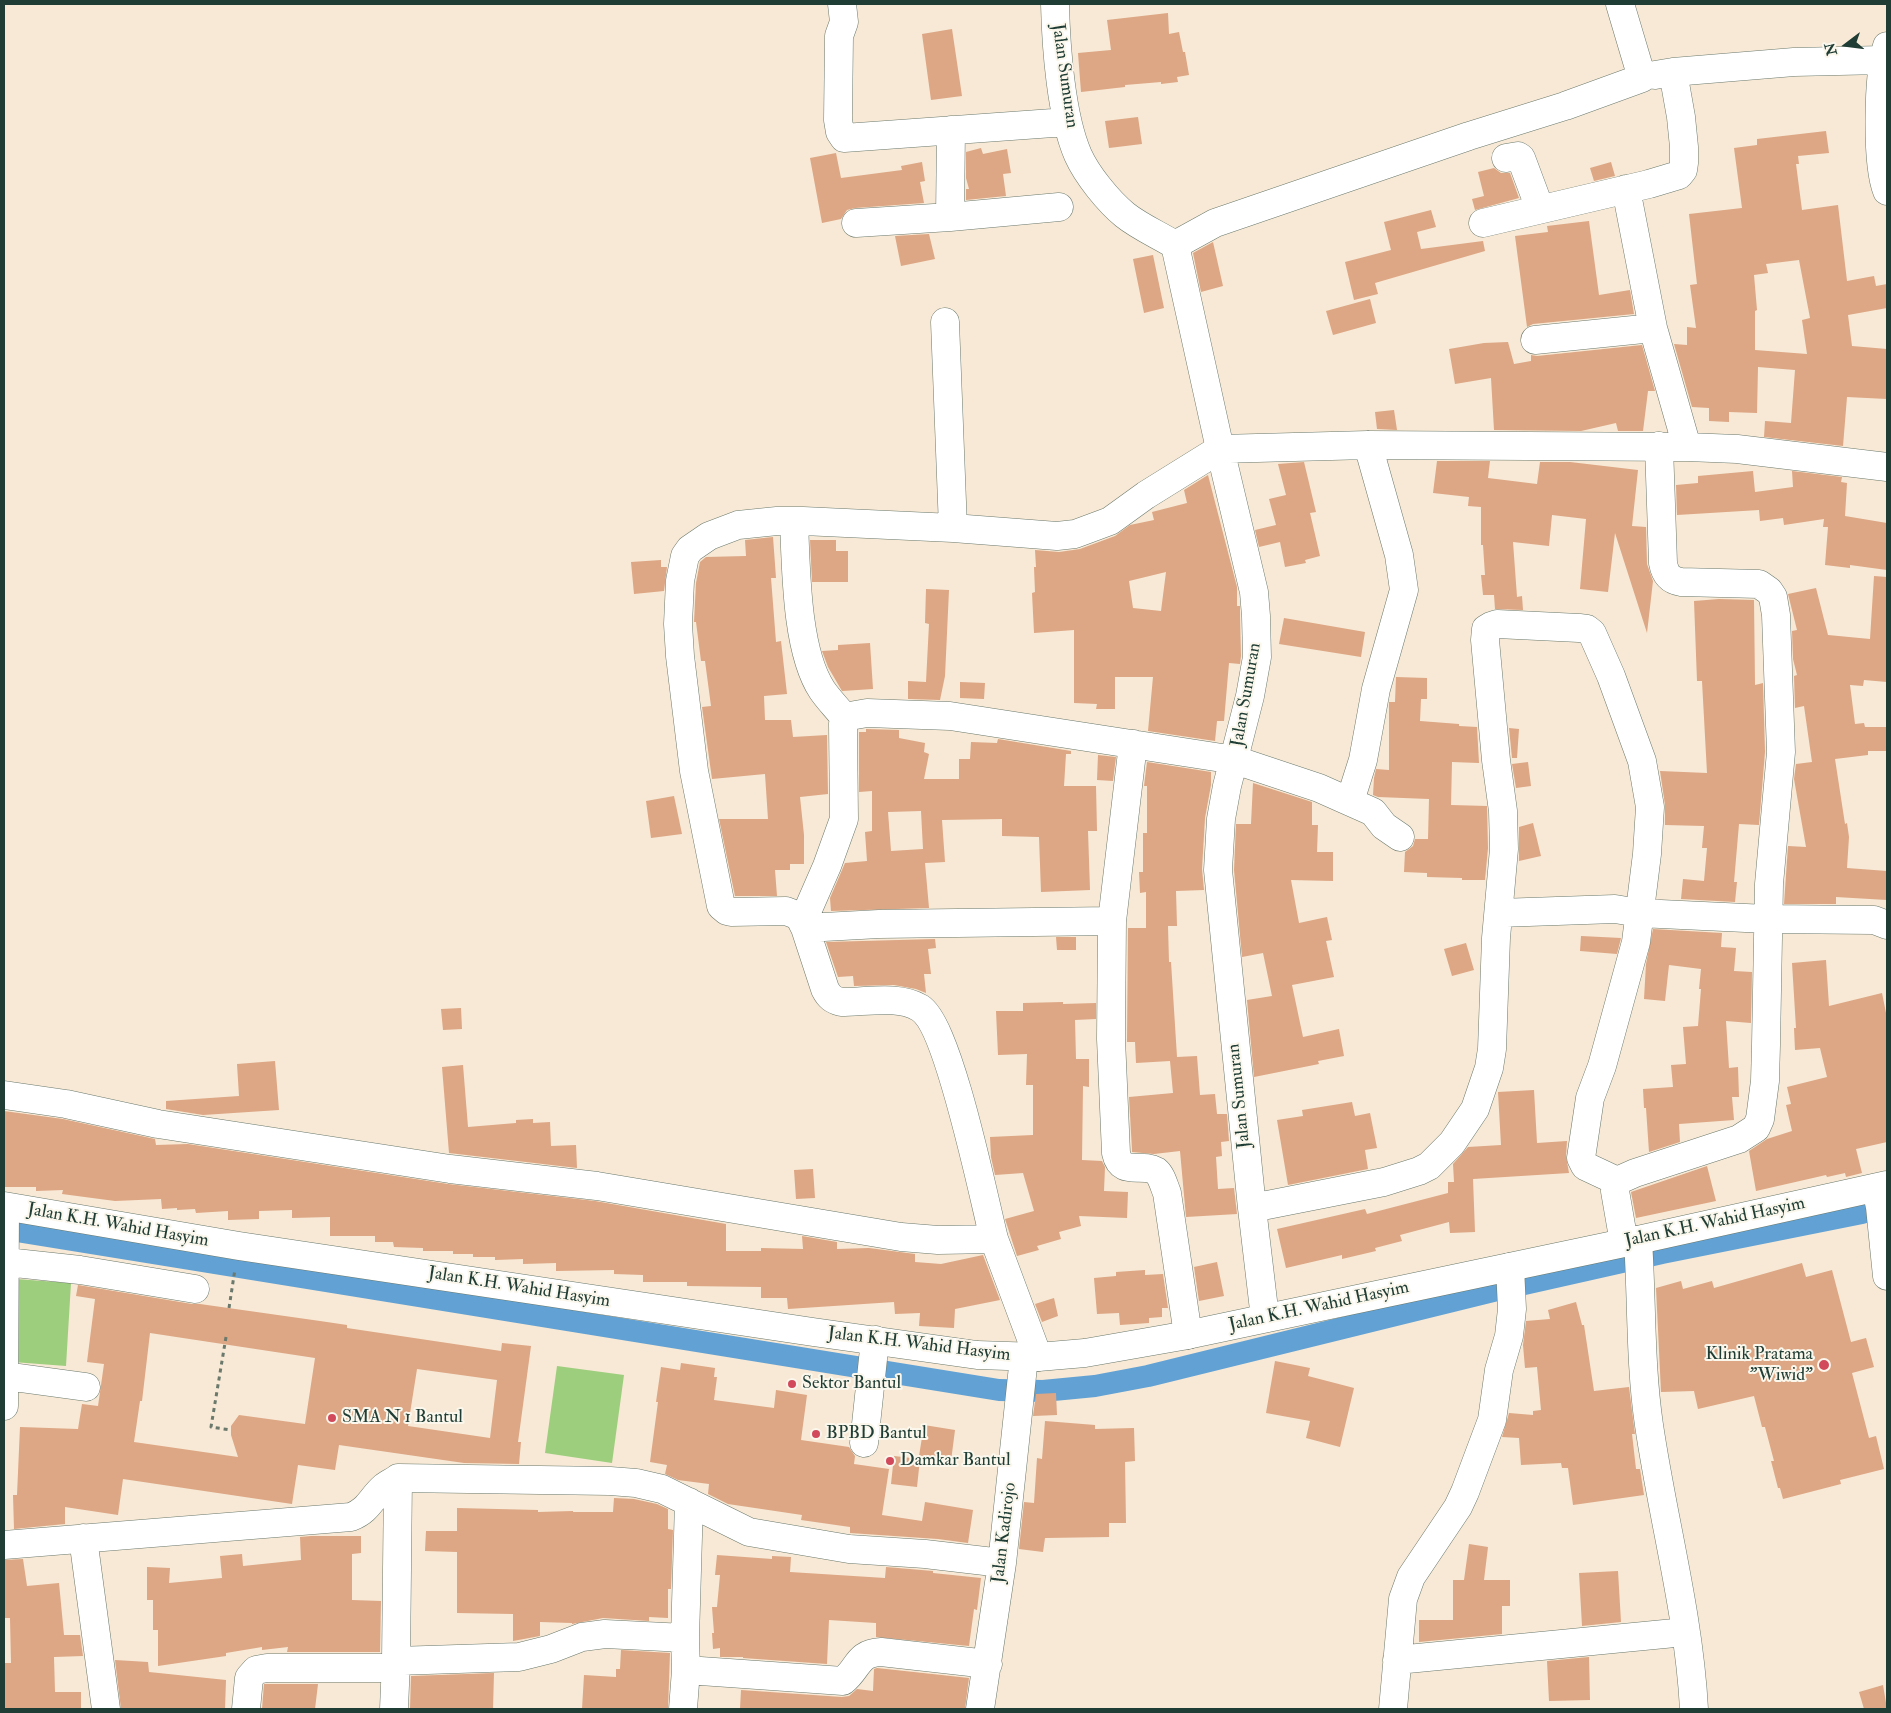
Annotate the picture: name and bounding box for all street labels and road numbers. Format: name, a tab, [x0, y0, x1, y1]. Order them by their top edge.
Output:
street label: Jalan Sumuran	[1046, 22, 1082, 130]
street label: Jalan Sumuran	[1227, 641, 1267, 749]
street label: Jalan Sumuran	[1224, 1043, 1256, 1149]
street label: Jalan K.H. Wahid Hasyim	[1623, 1193, 1807, 1253]
street label: Jalan K.H. Wahid Hasyim	[26, 1199, 210, 1253]
street label: Jalan K.H. Wahid Hasyim	[427, 1263, 611, 1313]
street label: Jalan K.H. Wahid Hasyim	[1227, 1277, 1411, 1337]
street label: Jalan K.H. Wahid Hasyim	[826, 1323, 1012, 1367]
street label: Jalan Kadirojo	[988, 1481, 1022, 1585]

